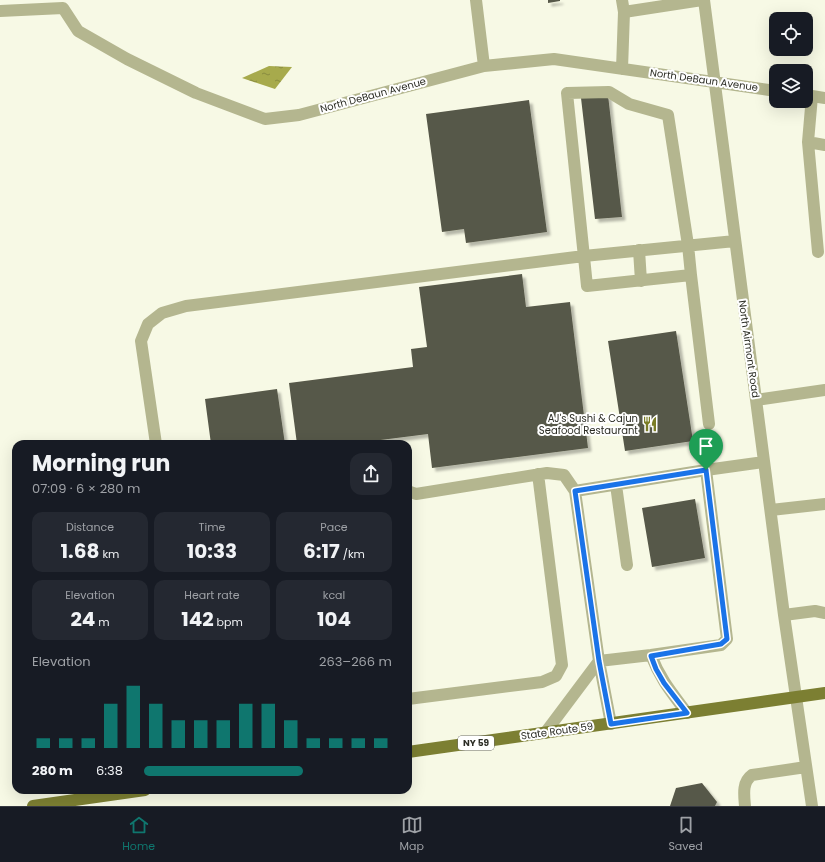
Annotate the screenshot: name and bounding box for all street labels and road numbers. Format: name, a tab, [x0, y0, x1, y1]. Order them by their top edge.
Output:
street label: North DeBaun Avenue	[649, 65, 759, 95]
street label: North DeBaun Avenue	[318, 74, 428, 116]
street label: North Airmont Road	[735, 299, 763, 399]
street label: State Route 59	[520, 719, 594, 743]
road number: NY 59	[458, 736, 494, 750]

